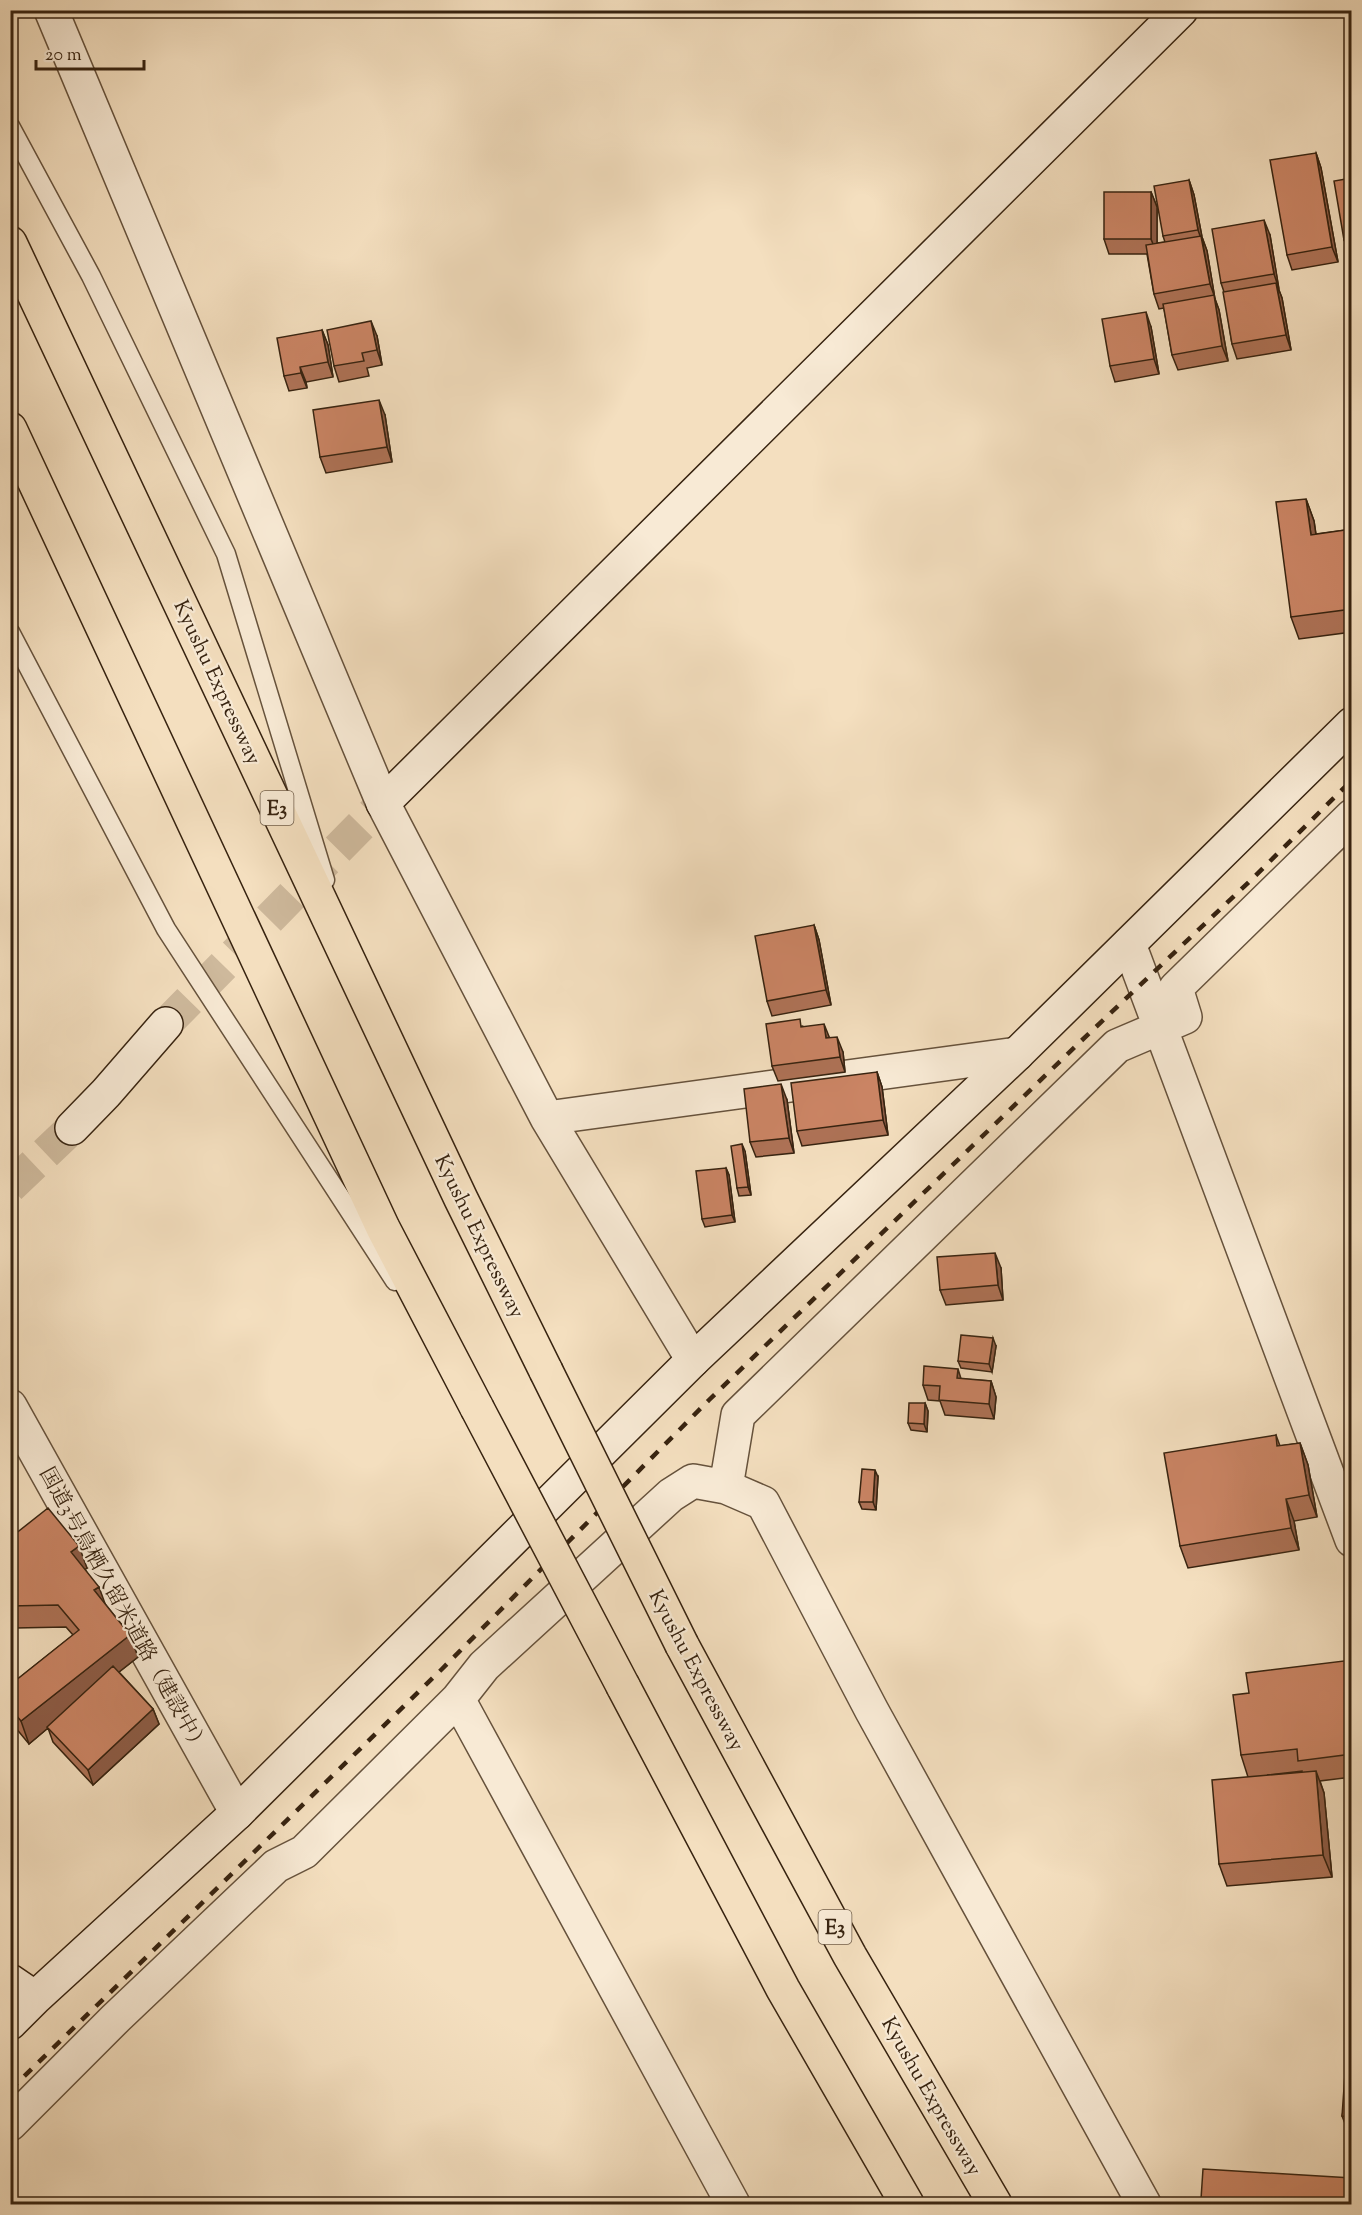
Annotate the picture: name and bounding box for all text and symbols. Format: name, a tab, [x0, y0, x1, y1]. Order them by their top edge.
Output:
scale bar	[36, 33, 144, 71]
text: 20 m	[45, 43, 82, 69]
street label: Kyushu Expressway	[165, 595, 268, 771]
road number: E3	[260, 791, 294, 825]
street label: Kyushu Expressway	[426, 1150, 531, 1324]
street label: 国道3号鳥栖久留米道路（建設中）	[31, 1462, 214, 1760]
street label: Kyushu Expressway	[640, 1585, 751, 1757]
road number: E3	[818, 1910, 852, 1944]
street label: Kyushu Expressway	[873, 2012, 988, 2182]

